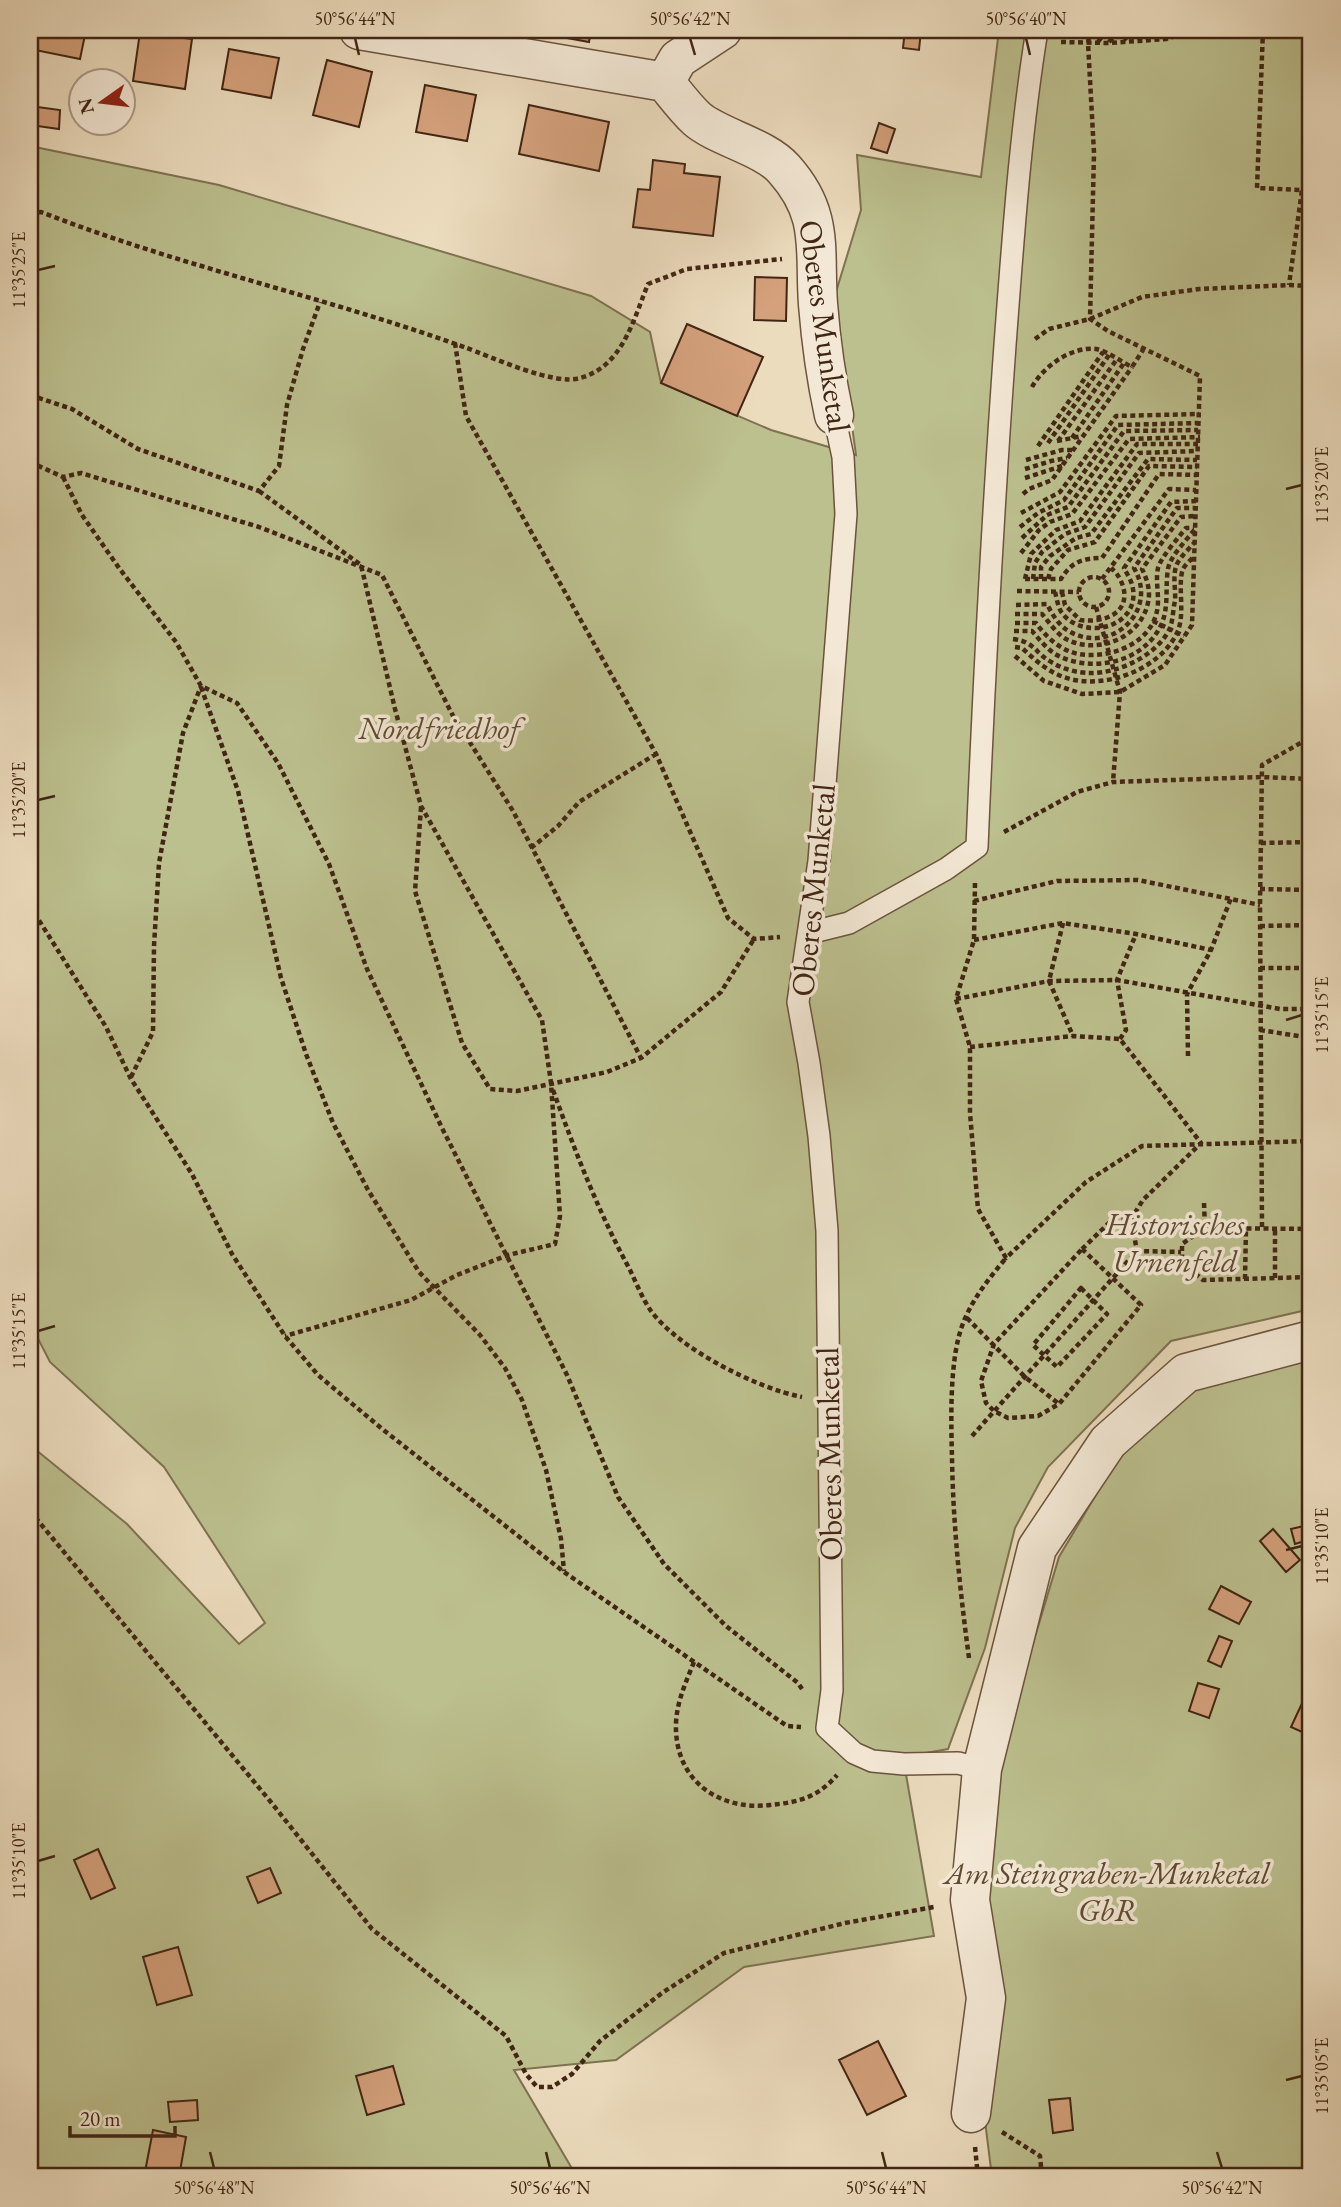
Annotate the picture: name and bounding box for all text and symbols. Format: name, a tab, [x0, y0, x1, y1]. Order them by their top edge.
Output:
text: 50°56'44"N	[315, 7, 396, 30]
text: 50°56'42"N	[650, 7, 731, 30]
text: 50°56'40"N	[986, 7, 1067, 30]
north arrow	[66, 66, 136, 136]
text: N	[72, 95, 100, 116]
street label: Oberes Munketal	[789, 217, 861, 435]
text: 11°35'25"E	[7, 232, 30, 308]
text: 11°35'20"E	[1310, 447, 1333, 523]
park label: Nordfriedhof	[357, 707, 527, 749]
text: 11°35'20"E	[7, 762, 30, 838]
street label: Oberes Munketal	[781, 781, 845, 999]
text: 11°35'15"E	[1310, 977, 1333, 1053]
park label: Historisches Urnenfeld	[1105, 1203, 1245, 1282]
text: 11°35'15"E	[7, 1293, 30, 1369]
street label: Oberes Munketal	[806, 1346, 852, 1561]
text: 11°35'10"E	[1310, 1508, 1333, 1584]
text: 11°35'10"E	[7, 1823, 30, 1899]
park label: Am Steingraben-Munketal GbR	[942, 1852, 1271, 1931]
text: 11°35'05"E	[1310, 2038, 1333, 2114]
scale bar	[70, 2095, 175, 2139]
text: 20 m	[80, 2105, 121, 2132]
text: 50°56'48"N	[174, 2176, 255, 2199]
text: 50°56'46"N	[510, 2176, 591, 2199]
text: 50°56'44"N	[846, 2176, 927, 2199]
text: 50°56'42"N	[1182, 2176, 1263, 2199]

